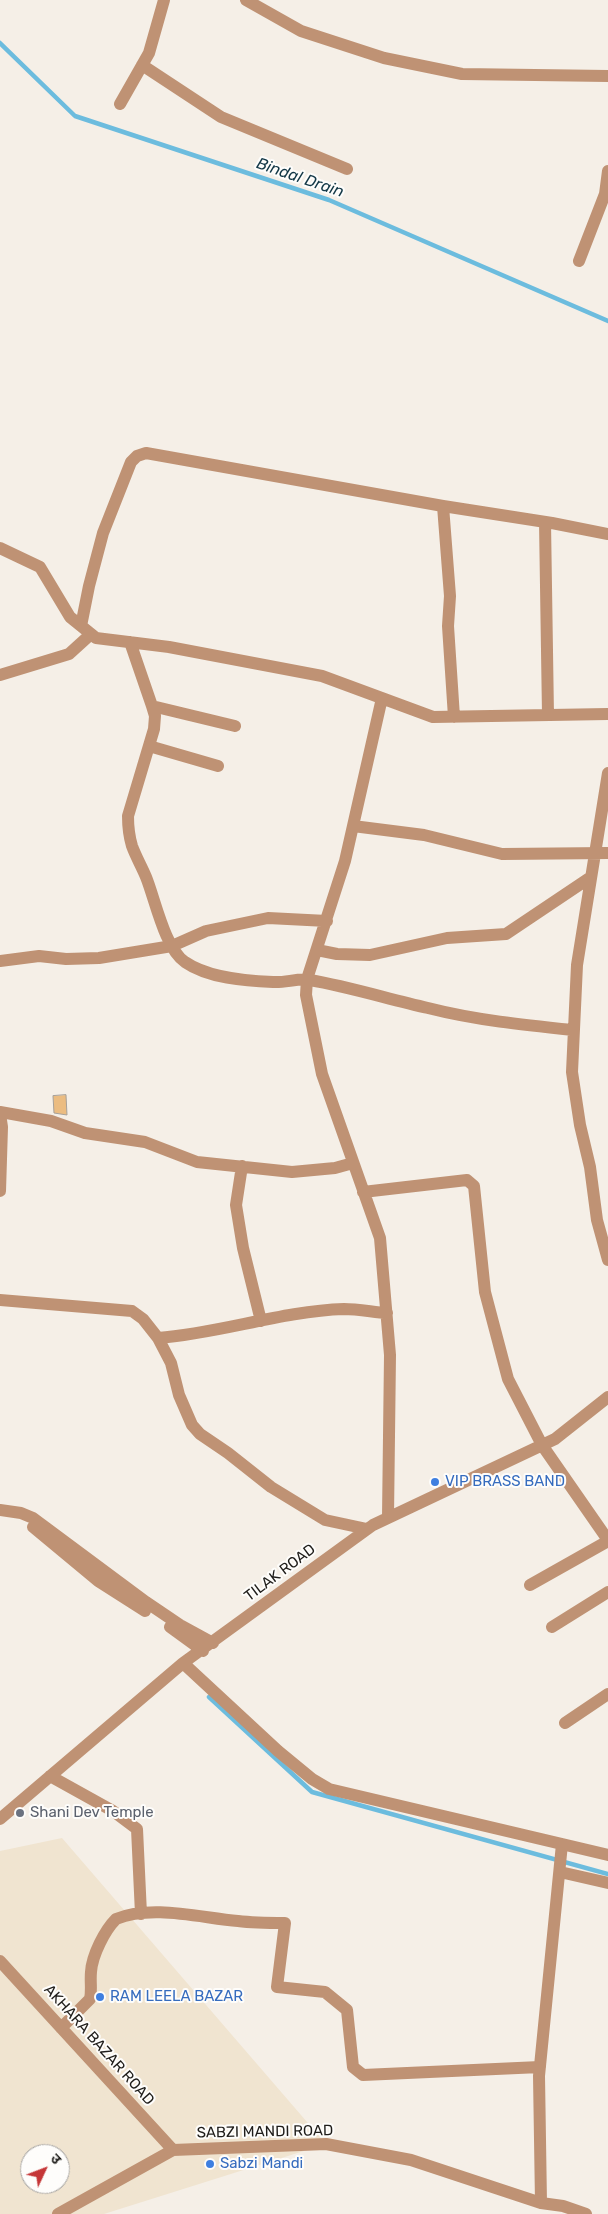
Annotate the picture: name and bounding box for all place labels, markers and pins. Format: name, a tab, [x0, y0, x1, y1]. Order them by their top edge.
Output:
place label: VIP BRASS BAND	[445, 1473, 565, 1491]
marker: VIP BRASS BAND	[429, 1476, 441, 1488]
place label: Shani Dev Temple	[30, 1804, 154, 1822]
marker: Shani Dev Temple	[14, 1807, 26, 1819]
place label: RAM LEELA BAZAR	[110, 1988, 243, 2006]
marker: RAM LEELA BAZAR	[94, 1991, 106, 2003]
place label: Sabzi Mandi	[220, 2155, 303, 2173]
marker: Sabzi Mandi	[204, 2158, 216, 2170]

